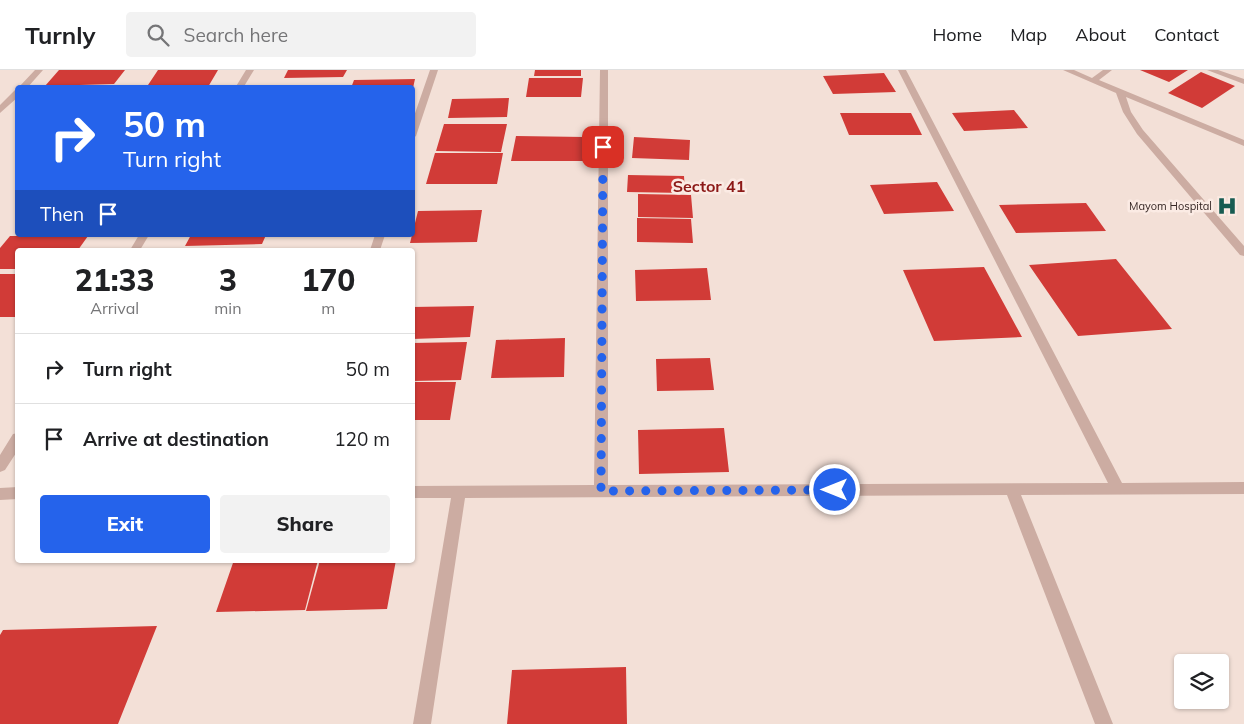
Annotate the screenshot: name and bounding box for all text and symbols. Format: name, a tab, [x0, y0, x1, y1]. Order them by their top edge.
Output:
search box	[126, 12, 476, 57]
text: Turnly	[25, 20, 96, 50]
icon: search	[144, 21, 172, 49]
text: Search here	[184, 23, 288, 47]
text: Home	[932, 23, 982, 46]
text: Map	[1010, 23, 1047, 46]
text: About	[1075, 23, 1126, 46]
text: Contact	[1154, 23, 1219, 46]
text: 50 m	[123, 102, 206, 146]
icon: right	[40, 105, 105, 170]
pin	[582, 126, 624, 168]
icon: arrive	[589, 133, 617, 161]
text: Turn right	[123, 145, 221, 173]
district label: Sector 41	[673, 176, 745, 196]
hospital icon: Mayom Hospital	[1216, 195, 1238, 217]
place label: Mayom Hospital	[1129, 199, 1212, 213]
icon: arrive	[94, 200, 122, 228]
text: Then	[40, 202, 84, 226]
text: 21:33	[75, 261, 155, 299]
text: 3	[219, 261, 237, 299]
text: 170	[301, 261, 355, 299]
text: Arrival	[90, 298, 139, 318]
text: min	[214, 298, 242, 318]
text: m	[321, 298, 335, 318]
icon: right	[40, 355, 68, 383]
text: Turn right	[83, 357, 172, 381]
text: 50 m	[346, 357, 390, 381]
icon: arrive	[40, 425, 68, 453]
text: Arrive at destination	[83, 427, 269, 451]
text: 120 m	[334, 427, 390, 451]
position arrow	[808, 463, 860, 515]
button: Exit	[40, 495, 210, 553]
button: Share	[220, 495, 390, 553]
map controls	[1174, 654, 1229, 709]
button: layers	[1174, 654, 1229, 709]

